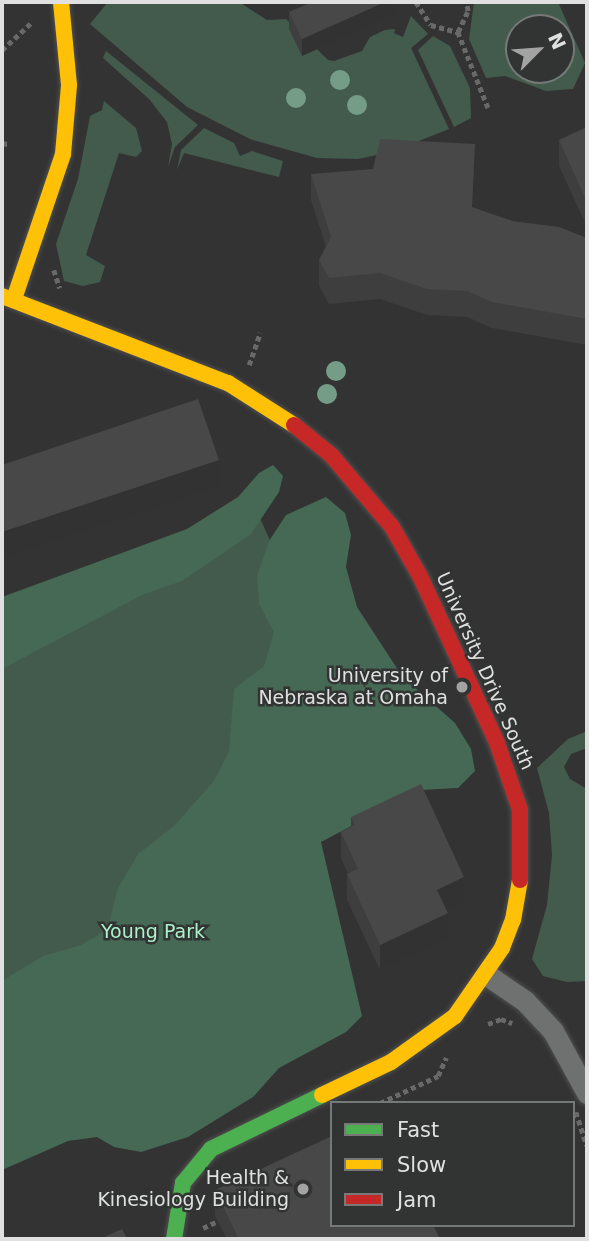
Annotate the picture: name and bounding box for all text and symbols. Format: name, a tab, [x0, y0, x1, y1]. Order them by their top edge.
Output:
north arrow	[505, 14, 575, 84]
text: N	[544, 29, 571, 53]
street label: University Drive South	[431, 569, 539, 773]
place label: University of Nebraska at Omaha	[258, 665, 448, 709]
marker: University of Nebraska at Omaha	[454, 679, 470, 695]
park label: Young Park	[101, 921, 205, 943]
legend	[330, 1101, 575, 1227]
text: Fast	[397, 1118, 439, 1142]
text: Slow	[397, 1153, 446, 1177]
place label: Health & Kinesiology Building	[97, 1167, 289, 1211]
marker: Health & Kinesiology Building	[295, 1181, 311, 1197]
text: Jam	[397, 1188, 437, 1212]

